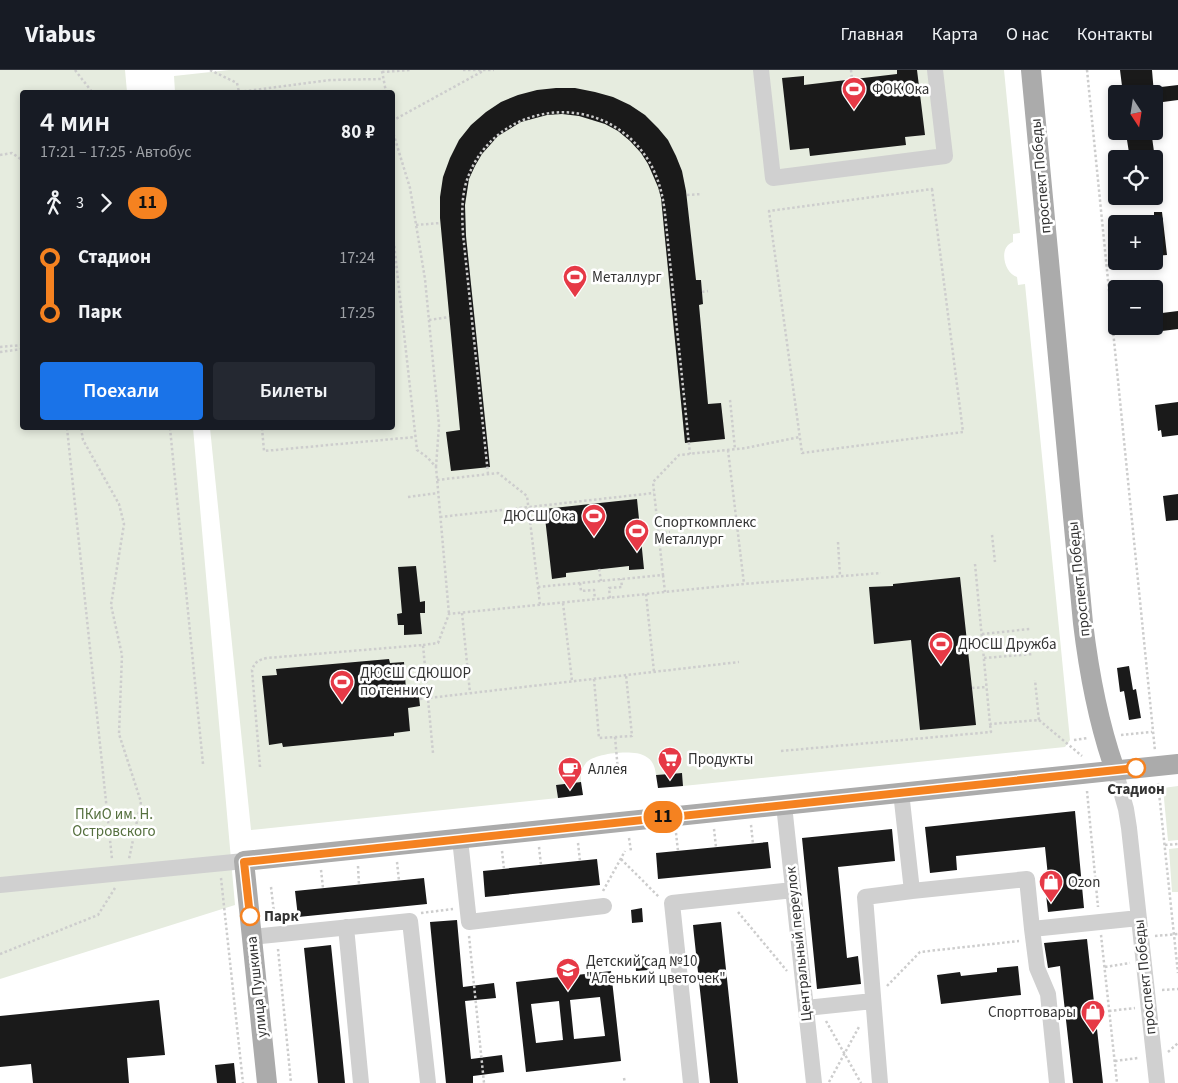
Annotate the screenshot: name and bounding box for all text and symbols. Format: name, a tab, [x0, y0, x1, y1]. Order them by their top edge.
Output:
text: Viabus	[25, 17, 96, 52]
text: Главная	[841, 22, 904, 47]
text: Карта	[932, 22, 978, 47]
text: О нас	[1006, 22, 1049, 47]
text: Контакты	[1077, 22, 1153, 47]
sports icon: ФОК Ока	[841, 76, 867, 110]
place label: ФОК Ока	[872, 79, 929, 100]
north arrow	[1108, 85, 1162, 140]
map controls	[1108, 85, 1163, 335]
text: 4 мин	[40, 102, 110, 142]
street label: проспект Победы	[1025, 117, 1057, 235]
text: 80 ₽	[341, 119, 375, 146]
text: 17:21 – 17:25 · Автобус	[40, 141, 192, 163]
button: locate	[1108, 150, 1163, 205]
icon: walk	[40, 189, 68, 217]
icon: forward	[92, 189, 120, 217]
text: 11	[138, 190, 157, 215]
text: 3	[76, 192, 84, 214]
button: +	[1108, 215, 1163, 270]
text: Стадион	[78, 244, 151, 271]
text: 17:24	[339, 247, 375, 269]
sports icon: Металлург	[562, 264, 588, 298]
place label: Металлург	[592, 267, 662, 288]
button: −	[1108, 280, 1163, 335]
text: Парк	[78, 299, 122, 326]
text: 17:25	[339, 302, 375, 324]
button: Поехали	[40, 362, 203, 420]
button: Билеты	[213, 362, 375, 420]
sports icon: ДЮСШ Ока	[581, 503, 607, 537]
place label: ДЮСШ Ока	[503, 506, 576, 527]
place label: Спорткомплекс Металлург	[654, 512, 757, 550]
sports icon: Спорткомплекс Металлург	[624, 518, 650, 552]
street label: проспект Победы	[1062, 520, 1096, 638]
sports icon: ДЮСШ Дружба	[928, 631, 954, 665]
place label: ДЮСШ Дружба	[958, 634, 1057, 655]
place label: ДЮСШ СДЮШОР по теннису	[360, 663, 471, 701]
sports icon: ДЮСШ СДЮШОР по теннису	[329, 669, 355, 703]
supermarket icon: Продукты	[657, 746, 683, 780]
place label: Продукты	[688, 749, 753, 770]
cafe icon: Аллея	[557, 756, 583, 790]
marker: Стадион	[1126, 758, 1146, 778]
place label: Аллея	[588, 759, 628, 780]
place label: Стадион	[1107, 779, 1165, 800]
line badge: 11	[640, 801, 686, 833]
park label: ПКиО им. Н. Островского	[72, 804, 156, 842]
text: 11	[653, 804, 673, 829]
street label: Центральный переулок	[780, 865, 818, 1022]
shop icon: Ozon	[1038, 869, 1064, 903]
place label: Ozon	[1068, 872, 1100, 893]
marker: Парк	[240, 906, 260, 926]
place label: Парк	[264, 906, 299, 927]
street label: проспект Победы	[1128, 918, 1162, 1036]
street label: улица Пушкина	[241, 935, 273, 1039]
place label: Детский сад №10 "Аленький цветочек"	[586, 951, 726, 989]
school or university icon: Детский сад №10 "Аленький цветочек"	[555, 957, 581, 991]
shop icon: Спорттовары	[1080, 999, 1106, 1033]
place label: Спорттовары	[988, 1002, 1076, 1023]

